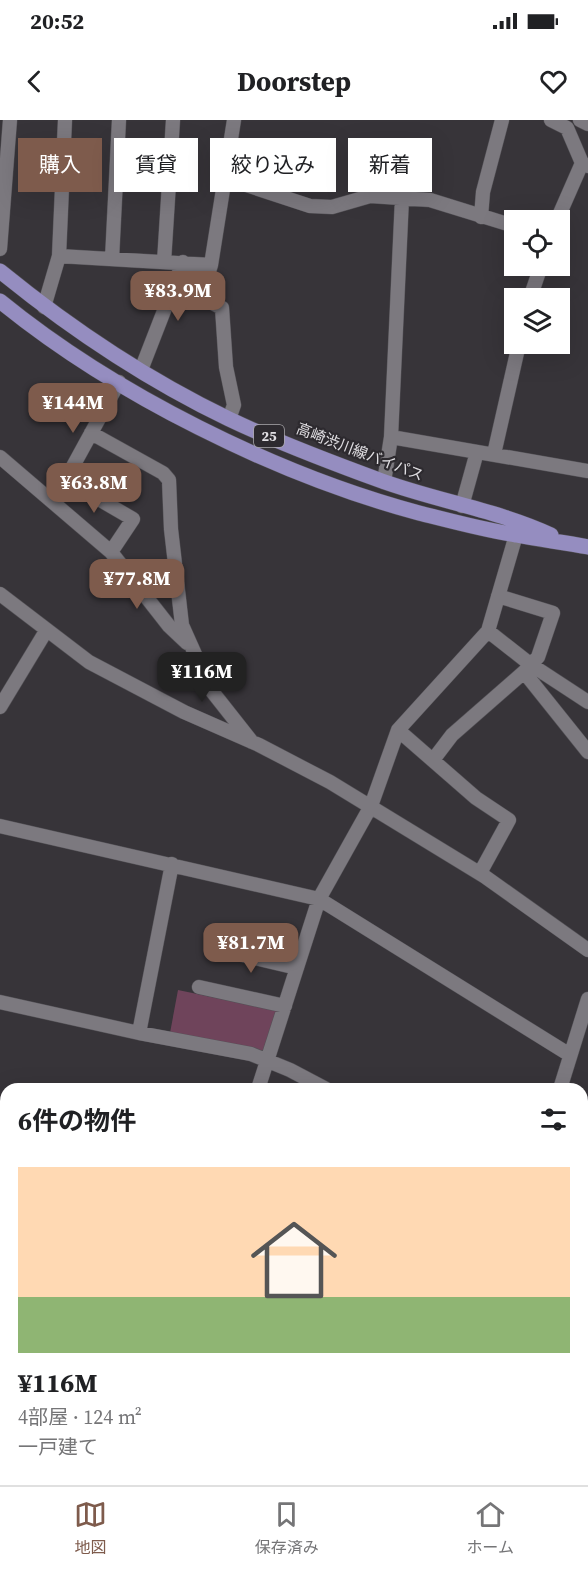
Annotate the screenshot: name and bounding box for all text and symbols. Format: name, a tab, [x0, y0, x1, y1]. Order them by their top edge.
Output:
text: 20:52	[30, 6, 84, 36]
text: Doorstep	[237, 63, 351, 100]
icon: back	[18, 65, 51, 98]
icon: heart	[537, 65, 570, 98]
chip: 購入	[18, 138, 102, 192]
chip: 賃貸	[114, 138, 198, 192]
chip: 絞り込み	[210, 138, 336, 192]
chip: 新着	[348, 138, 432, 192]
map controls	[504, 210, 570, 354]
button: locate	[504, 210, 570, 276]
pin: ¥83.9M	[129, 271, 227, 322]
text: ¥83.9M	[144, 276, 212, 304]
button: layers	[504, 288, 570, 354]
pin: ¥144M	[31, 383, 115, 434]
text: ¥144M	[42, 388, 104, 416]
street label: 高崎渋川線バイパス	[294, 418, 427, 485]
road number: 25	[254, 425, 284, 447]
pin: ¥63.8M	[45, 463, 143, 514]
text: ¥63.8M	[60, 468, 128, 496]
pin: ¥77.8M	[88, 559, 186, 610]
text: ¥77.8M	[103, 564, 171, 592]
pin: ¥116M	[160, 652, 244, 703]
text: ¥116M	[171, 657, 233, 685]
pin: ¥81.7M	[202, 923, 300, 974]
text: ¥81.7M	[217, 928, 285, 956]
text: 6件の物件	[18, 1103, 136, 1139]
icon: filters	[537, 1103, 570, 1136]
icon: home	[240, 1206, 348, 1314]
text: ¥116M	[18, 1365, 98, 1401]
text: 4部屋 · 124 m²	[18, 1403, 142, 1431]
text: 一戸建て	[18, 1433, 98, 1461]
tab: 地図	[74, 1498, 107, 1558]
tab: 保存済み	[255, 1498, 319, 1558]
tab: ホーム	[467, 1498, 514, 1558]

